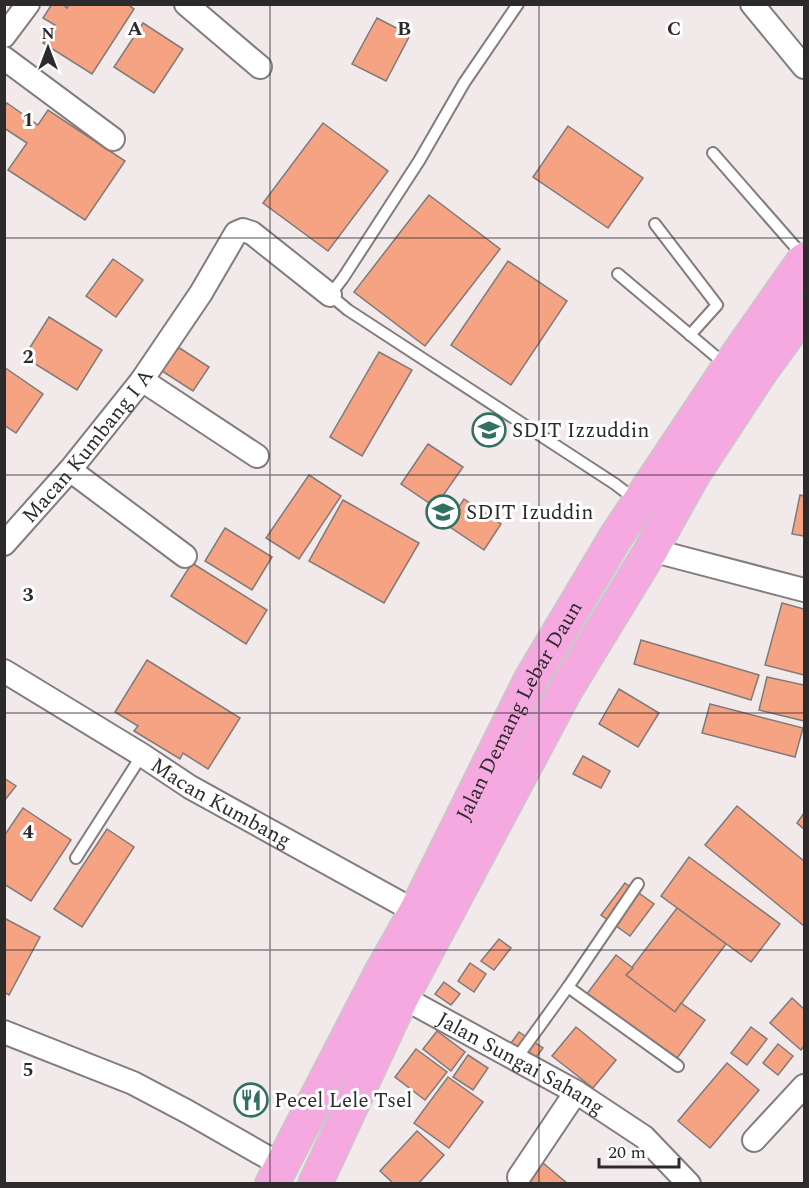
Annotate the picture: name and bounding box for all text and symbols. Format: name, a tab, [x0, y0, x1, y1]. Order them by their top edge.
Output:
text: A	[127, 14, 143, 44]
text: B	[397, 14, 411, 44]
text: C	[667, 14, 681, 44]
north arrow	[18, 18, 78, 78]
text: N	[41, 22, 55, 46]
text: 1	[22, 105, 34, 135]
text: 2	[22, 342, 34, 372]
street label: Macan Kumbang I A	[15, 362, 162, 531]
school or university icon: SDIT Izzuddin	[471, 412, 507, 448]
place label: SDIT Izzuddin	[512, 415, 650, 447]
school or university icon: SDIT Izuddin	[425, 494, 461, 530]
place label: SDIT Izuddin	[466, 497, 593, 529]
text: 3	[22, 580, 34, 610]
street label: Jalan Demang Lebar Daun	[448, 595, 591, 826]
street label: Macan Kumbang	[144, 750, 297, 857]
text: 4	[22, 817, 34, 847]
street label: Jalan Sungai Sahang	[431, 1004, 611, 1124]
text: 5	[22, 1055, 34, 1085]
restaurant icon: Pecel Lele Tsel	[233, 1082, 269, 1118]
place label: Pecel Lele Tsel	[274, 1085, 412, 1117]
scale bar	[599, 1131, 678, 1169]
text: 20 m	[608, 1139, 646, 1166]

